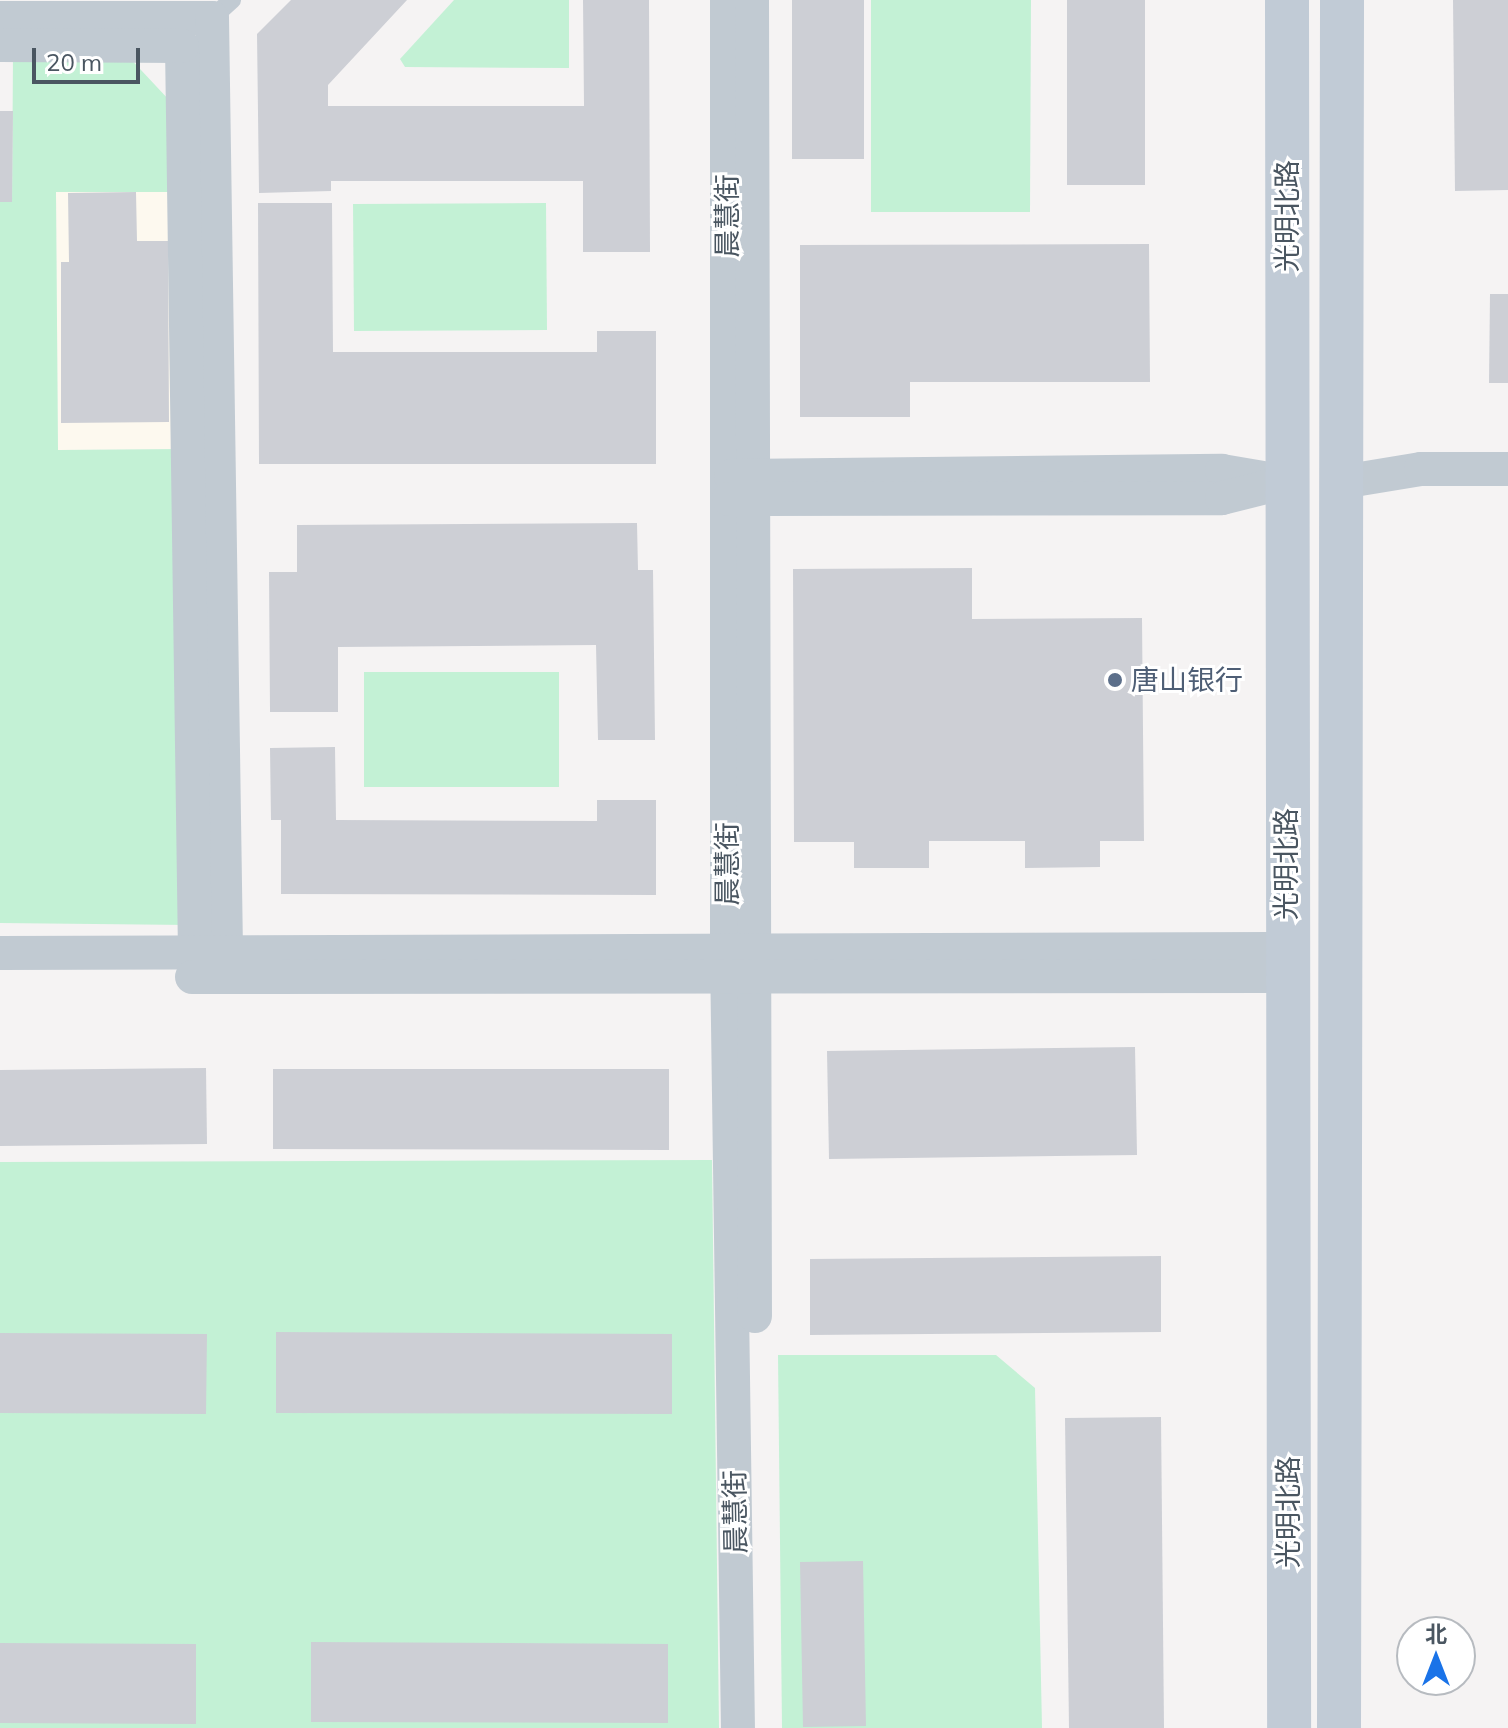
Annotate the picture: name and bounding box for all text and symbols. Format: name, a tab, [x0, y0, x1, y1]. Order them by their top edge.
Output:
scale bar	[36, 32, 144, 82]
text: 20 m	[46, 47, 102, 77]
street label: 光明北路	[1270, 160, 1304, 272]
street label: 晨慧街	[710, 174, 744, 258]
place label: 唐山银行	[1131, 663, 1243, 697]
marker: 唐山银行	[1106, 671, 1124, 689]
street label: 光明北路	[1269, 808, 1303, 920]
street label: 晨慧街	[710, 822, 744, 906]
street label: 光明北路	[1271, 1456, 1305, 1568]
street label: 晨慧街	[717, 1470, 753, 1554]
north arrow	[1396, 1616, 1476, 1696]
text: 北	[1425, 1620, 1447, 1648]

